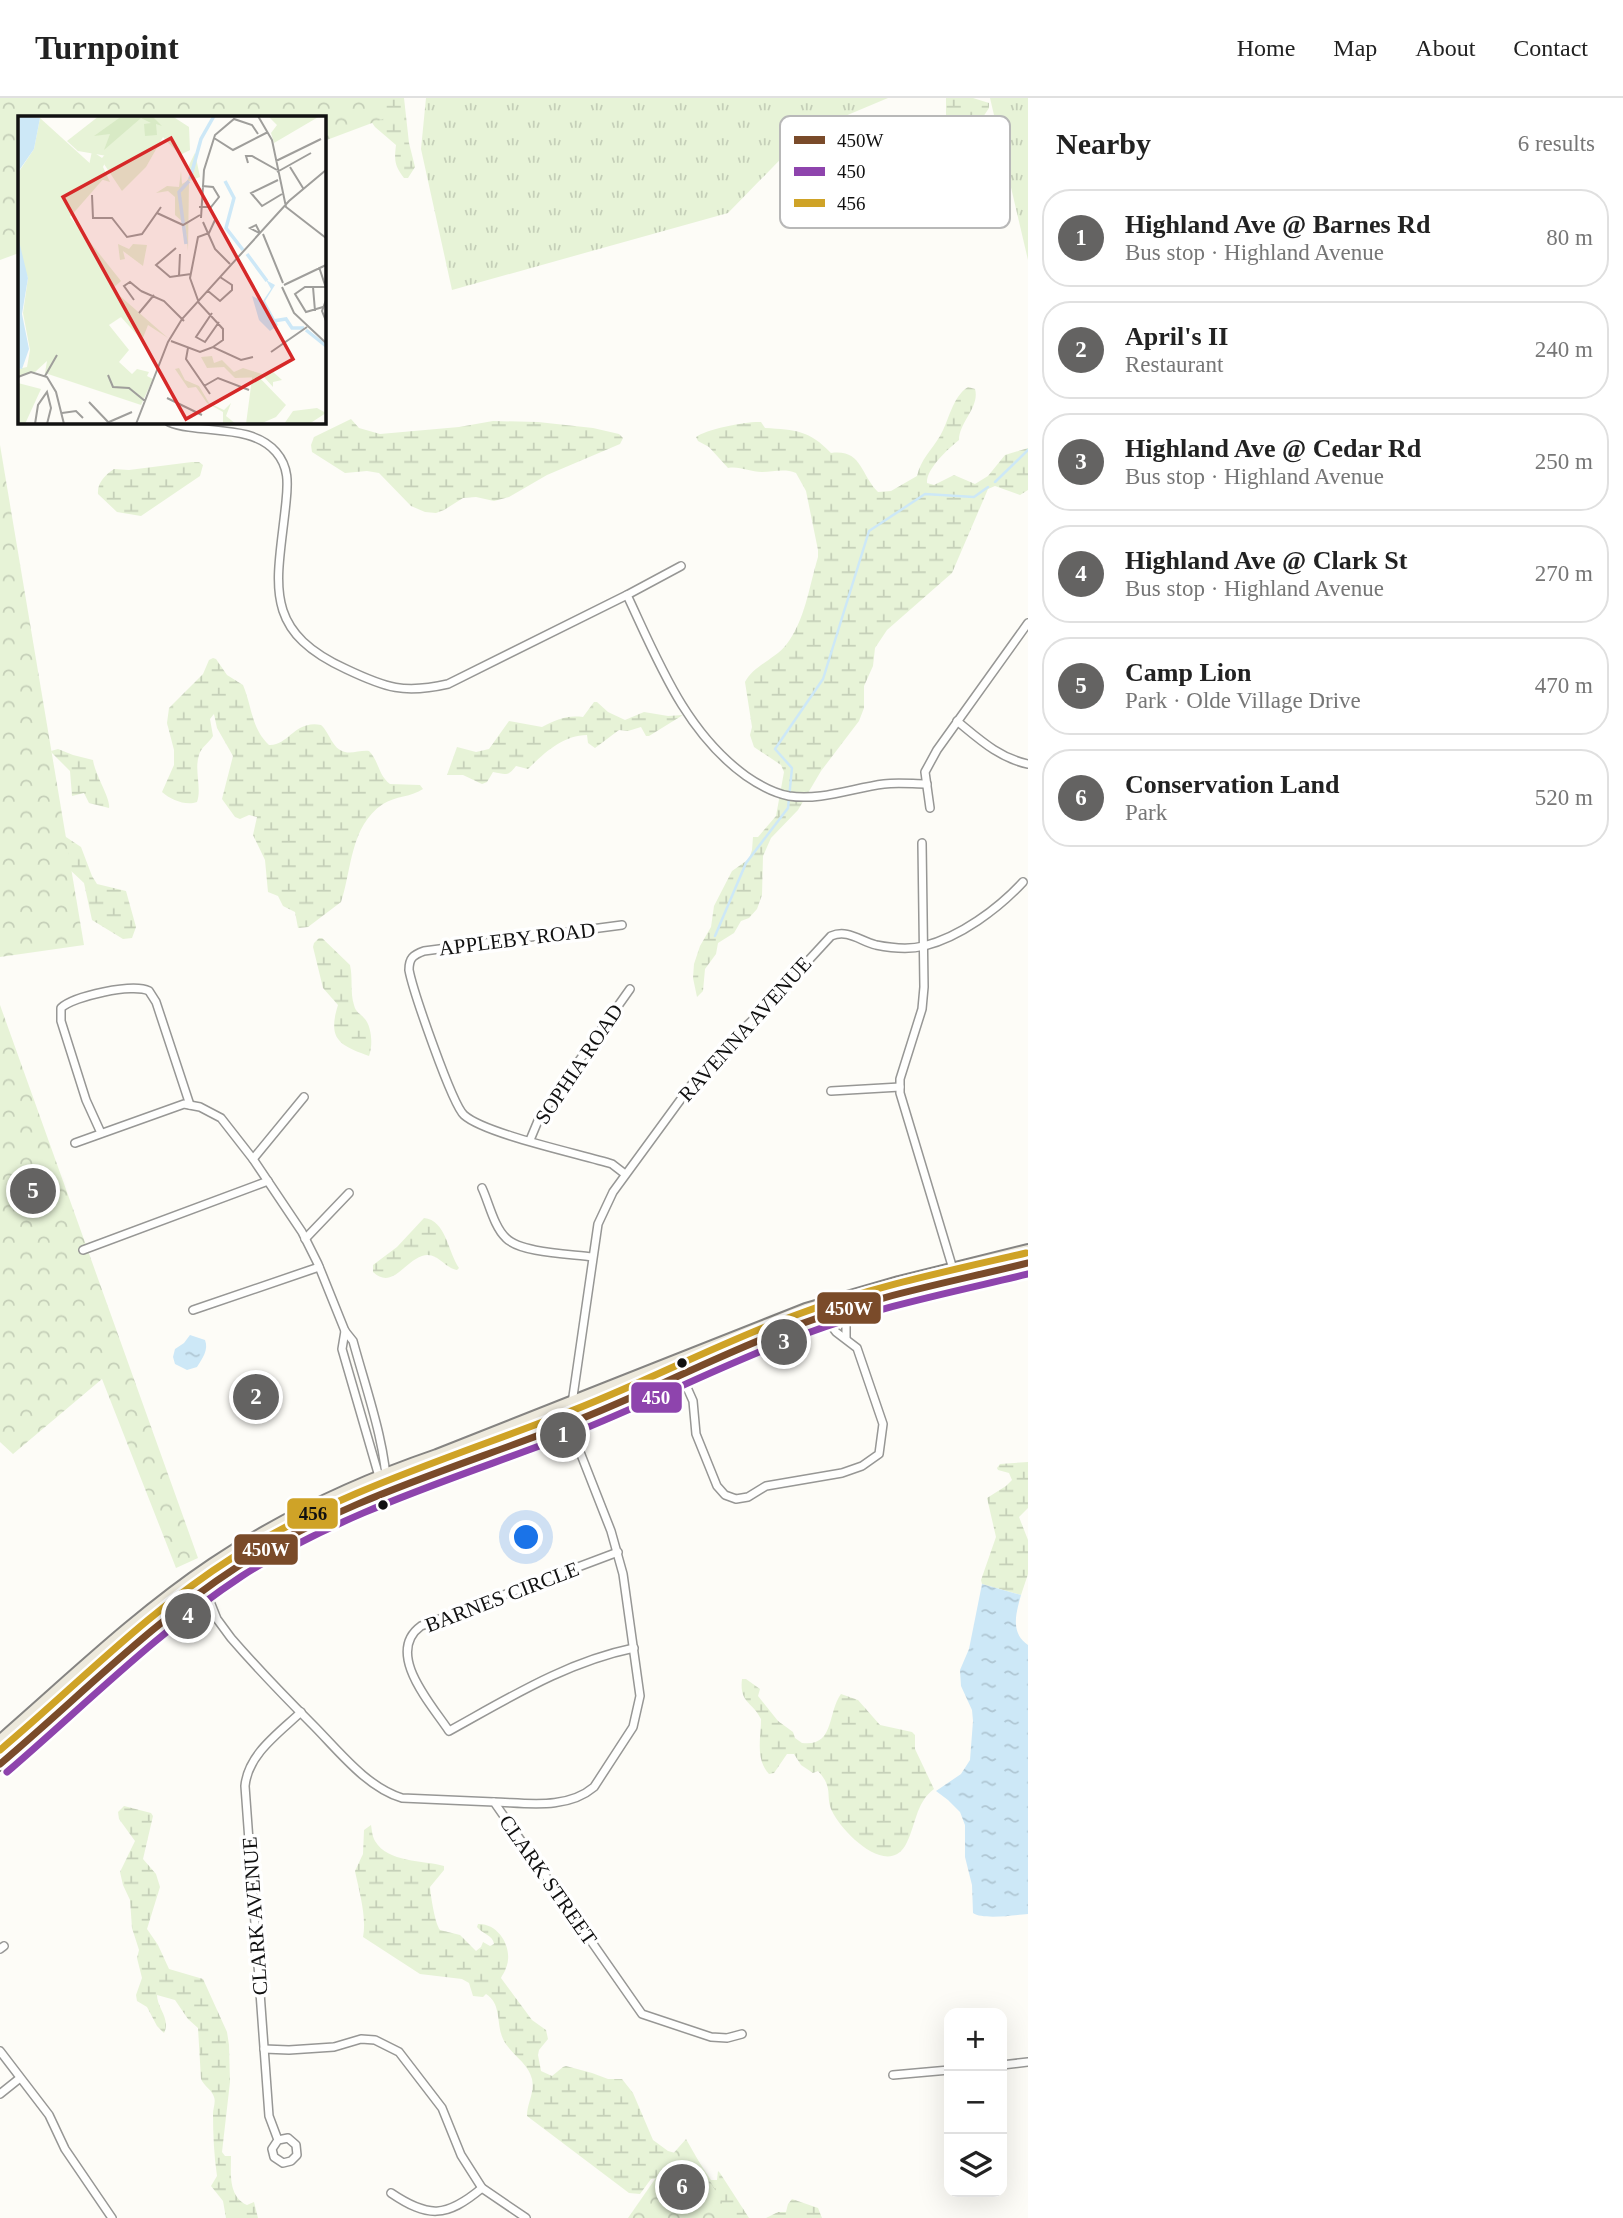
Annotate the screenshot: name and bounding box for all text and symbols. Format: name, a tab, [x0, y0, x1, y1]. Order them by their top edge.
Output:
text: Turnpoint	[35, 30, 179, 66]
text: Home	[1237, 35, 1295, 61]
text: Map	[1333, 35, 1377, 61]
text: About	[1415, 35, 1475, 61]
text: Contact	[1513, 35, 1588, 61]
inset map	[18, 116, 326, 424]
legend	[780, 116, 1010, 228]
text: Nearby	[1056, 127, 1151, 160]
text: 450W	[837, 130, 884, 151]
text: 6 results	[1518, 131, 1595, 156]
text: 450	[837, 161, 866, 182]
text: 456	[837, 193, 866, 214]
text: Highland Ave @ Barnes Rd	[1125, 210, 1430, 239]
text: 1	[1075, 225, 1087, 250]
text: 80 m	[1546, 225, 1593, 250]
text: Bus stop · Highland Avenue	[1125, 240, 1384, 265]
text: April's II	[1125, 322, 1228, 351]
text: 2	[1075, 337, 1087, 362]
text: 240 m	[1535, 337, 1593, 362]
text: Restaurant	[1125, 352, 1223, 377]
text: Highland Ave @ Cedar Rd	[1125, 434, 1421, 463]
text: 3	[1075, 449, 1087, 474]
text: 250 m	[1535, 449, 1593, 474]
text: Bus stop · Highland Avenue	[1125, 464, 1384, 489]
text: Highland Ave @ Clark St	[1125, 546, 1407, 575]
text: 4	[1075, 561, 1087, 586]
text: 270 m	[1535, 561, 1593, 586]
text: Bus stop · Highland Avenue	[1125, 576, 1384, 601]
text: Camp Lion	[1125, 658, 1251, 687]
text: 5	[1075, 673, 1087, 698]
text: 470 m	[1535, 673, 1593, 698]
text: Park · Olde Village Drive	[1125, 688, 1361, 713]
text: Conservation Land	[1125, 770, 1340, 799]
text: 6	[1075, 785, 1087, 810]
text: 520 m	[1535, 785, 1593, 810]
text: Park	[1125, 800, 1167, 825]
street label: APPLEBY ROAD	[437, 918, 597, 960]
street label: RAVENNA AVENUE	[674, 952, 816, 1106]
street label: SOPHIA ROAD	[530, 999, 628, 1129]
pin: 5	[10, 1165, 56, 1217]
line badge: 450W	[816, 1291, 882, 1325]
text: 450W	[825, 1298, 873, 1319]
pin: 3	[761, 1316, 807, 1368]
unlabelled marker	[675, 1356, 689, 1370]
pin: 2	[233, 1371, 279, 1423]
line badge: 450	[630, 1381, 683, 1414]
text: 450	[642, 1387, 670, 1408]
pin: 1	[540, 1409, 586, 1461]
line badge: 456	[286, 1497, 339, 1530]
unlabelled marker	[376, 1498, 390, 1512]
text: 456	[299, 1503, 327, 1524]
your location	[509, 1520, 543, 1554]
line badge: 450W	[233, 1533, 299, 1566]
text: 450W	[242, 1539, 290, 1560]
street label: BARNES CIRCLE	[422, 1557, 582, 1637]
pin: 4	[165, 1590, 211, 1642]
street label: CLARK STREET	[494, 1810, 602, 1950]
street label: CLARK AVENUE	[237, 1836, 273, 1996]
map controls	[944, 2008, 1007, 2197]
button: +	[944, 2008, 1007, 2071]
button: −	[944, 2071, 1007, 2134]
button: layers	[944, 2134, 1007, 2197]
pin: 6	[659, 2161, 705, 2213]

